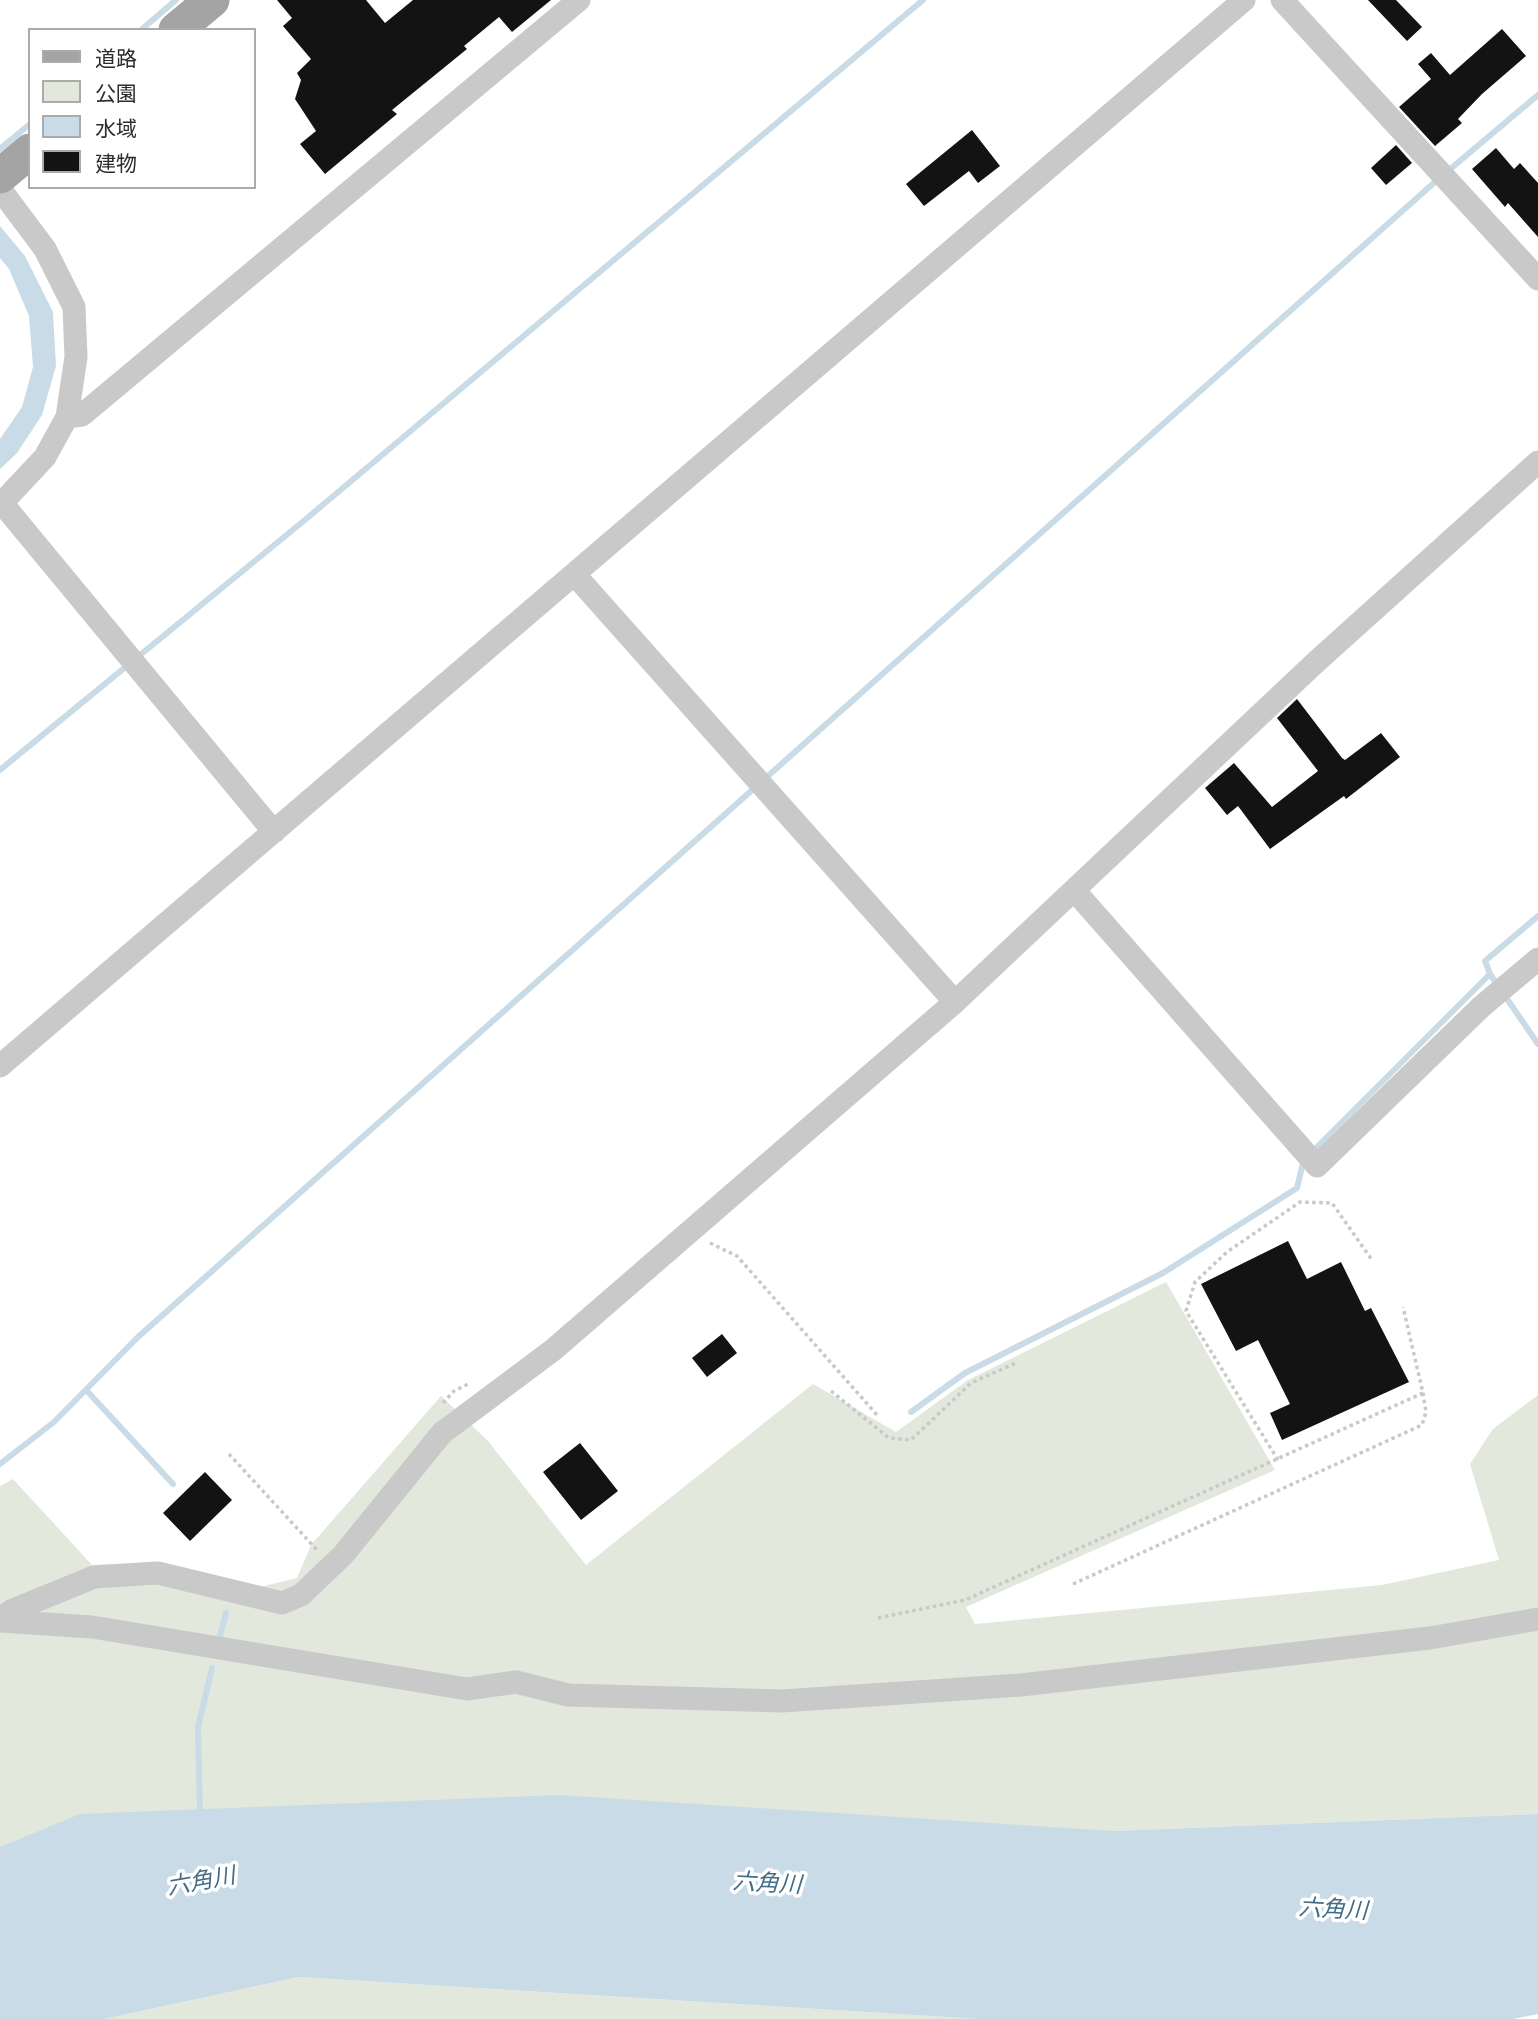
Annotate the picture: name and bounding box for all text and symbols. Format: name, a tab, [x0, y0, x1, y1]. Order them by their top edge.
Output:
legend	[28, 28, 256, 189]
text: 道路	[95, 44, 137, 72]
text: 公園	[95, 79, 137, 107]
text: 水域	[95, 114, 137, 142]
text: 建物	[95, 149, 137, 177]
water label: 六角川	[165, 1862, 237, 1902]
water label: 六角川	[732, 1868, 802, 1900]
water label: 六角川	[1298, 1894, 1368, 1926]

